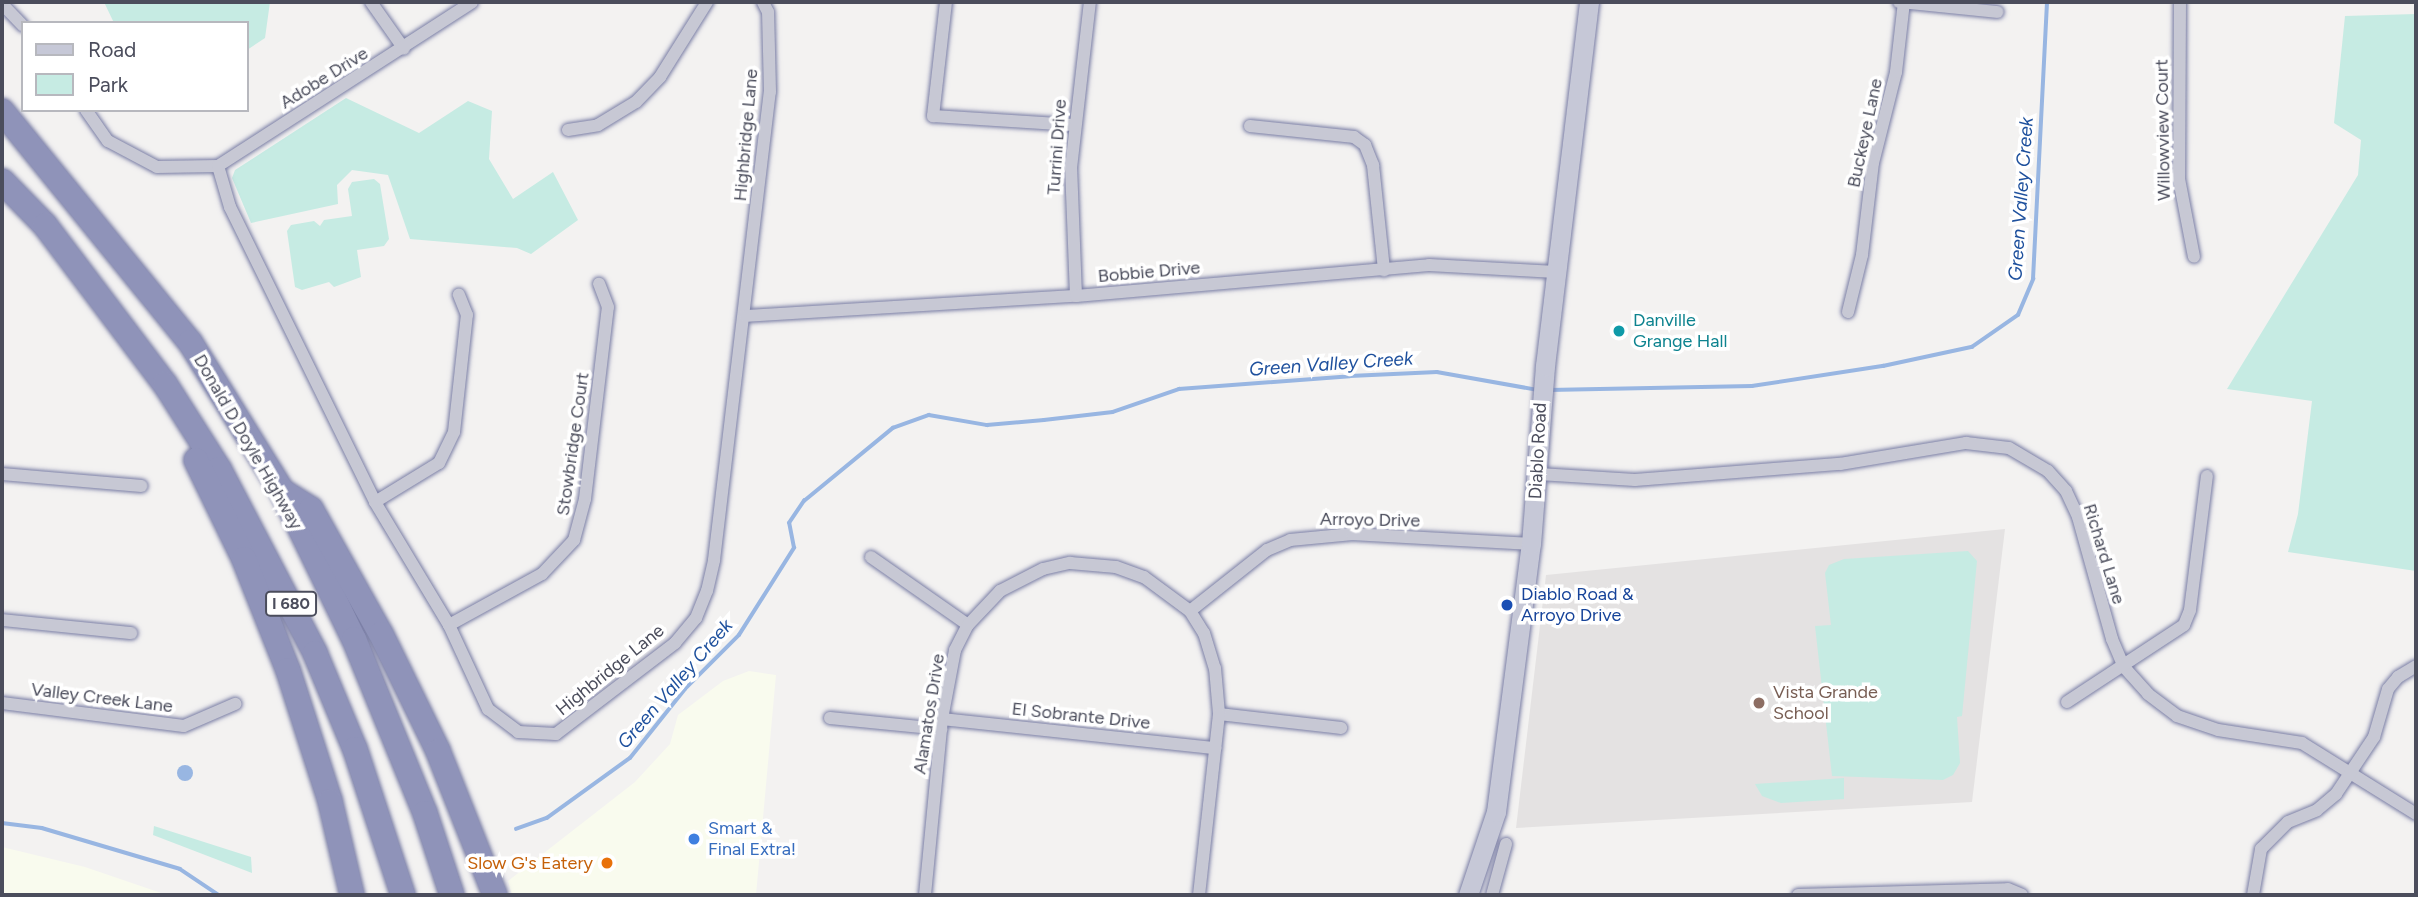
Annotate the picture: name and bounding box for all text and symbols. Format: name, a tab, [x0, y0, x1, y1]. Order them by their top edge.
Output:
legend	[21, 21, 248, 112]
text: Road	[88, 37, 136, 62]
street label: Adobe Drive	[276, 42, 372, 114]
street label: Willowview Court	[2151, 59, 2175, 201]
street label: Highbridge Lane	[729, 68, 763, 202]
text: Park	[88, 72, 128, 97]
street label: Buckeye Lane	[1843, 77, 1887, 189]
street label: Turrini Drive	[1043, 98, 1071, 196]
water label: Green Valley Creek	[2004, 116, 2038, 282]
street label: Bobbie Drive	[1097, 257, 1201, 287]
place label: Danville Grange Hall	[1633, 310, 1727, 352]
marker: Danville Grange Hall	[1611, 323, 1627, 339]
water label: Green Valley Creek	[1248, 347, 1414, 381]
street label: Donald D Doyle Highway	[189, 351, 307, 533]
street label: Stowbridge Court	[552, 371, 594, 517]
street label: Diablo Road	[1525, 402, 1551, 500]
street label: Richard Lane	[2078, 501, 2130, 607]
street label: Arroyo Drive	[1320, 508, 1420, 532]
place label: Diablo Road & Arroyo Drive	[1521, 584, 1634, 626]
road number: I 680	[265, 592, 317, 617]
marker: Diablo Road & Arroyo Drive	[1499, 597, 1515, 613]
water label: Green Valley Creek	[613, 615, 737, 753]
street label: Highbridge Lane	[552, 620, 668, 720]
street label: Alamatos Drive	[909, 652, 949, 776]
street label: Valley Creek Lane	[30, 679, 174, 717]
place label: Vista Grande School	[1773, 682, 1878, 724]
marker: Vista Grande School	[1751, 695, 1767, 711]
street label: El Sobrante Drive	[1011, 698, 1151, 734]
place label: Smart & Final Extra!	[708, 818, 796, 860]
marker: Smart & Final Extra!	[686, 831, 702, 847]
place label: Slow G's Eatery	[467, 852, 593, 874]
marker: Slow G's Eatery	[599, 855, 615, 871]

